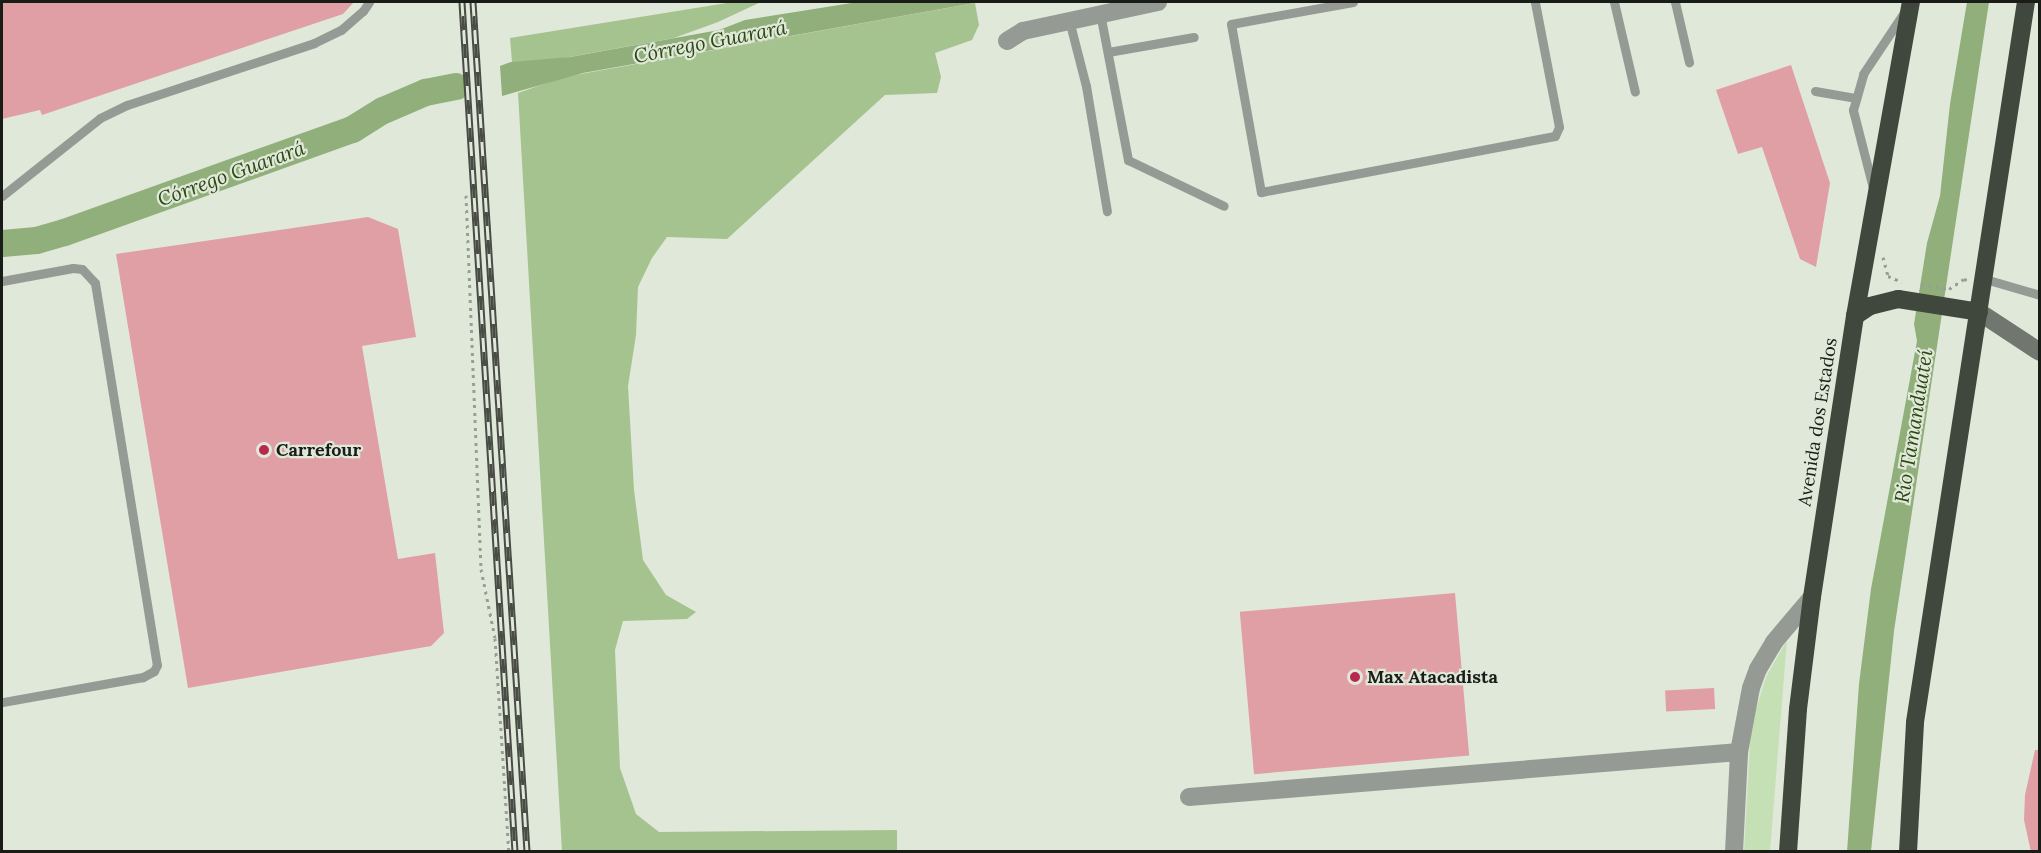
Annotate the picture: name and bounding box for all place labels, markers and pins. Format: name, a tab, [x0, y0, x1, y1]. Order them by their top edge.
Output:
place label: Carrefour	[276, 439, 361, 461]
marker: Carrefour	[257, 443, 271, 457]
place label: Max Atacadista	[1367, 666, 1498, 688]
marker: Max Atacadista	[1348, 670, 1362, 684]

